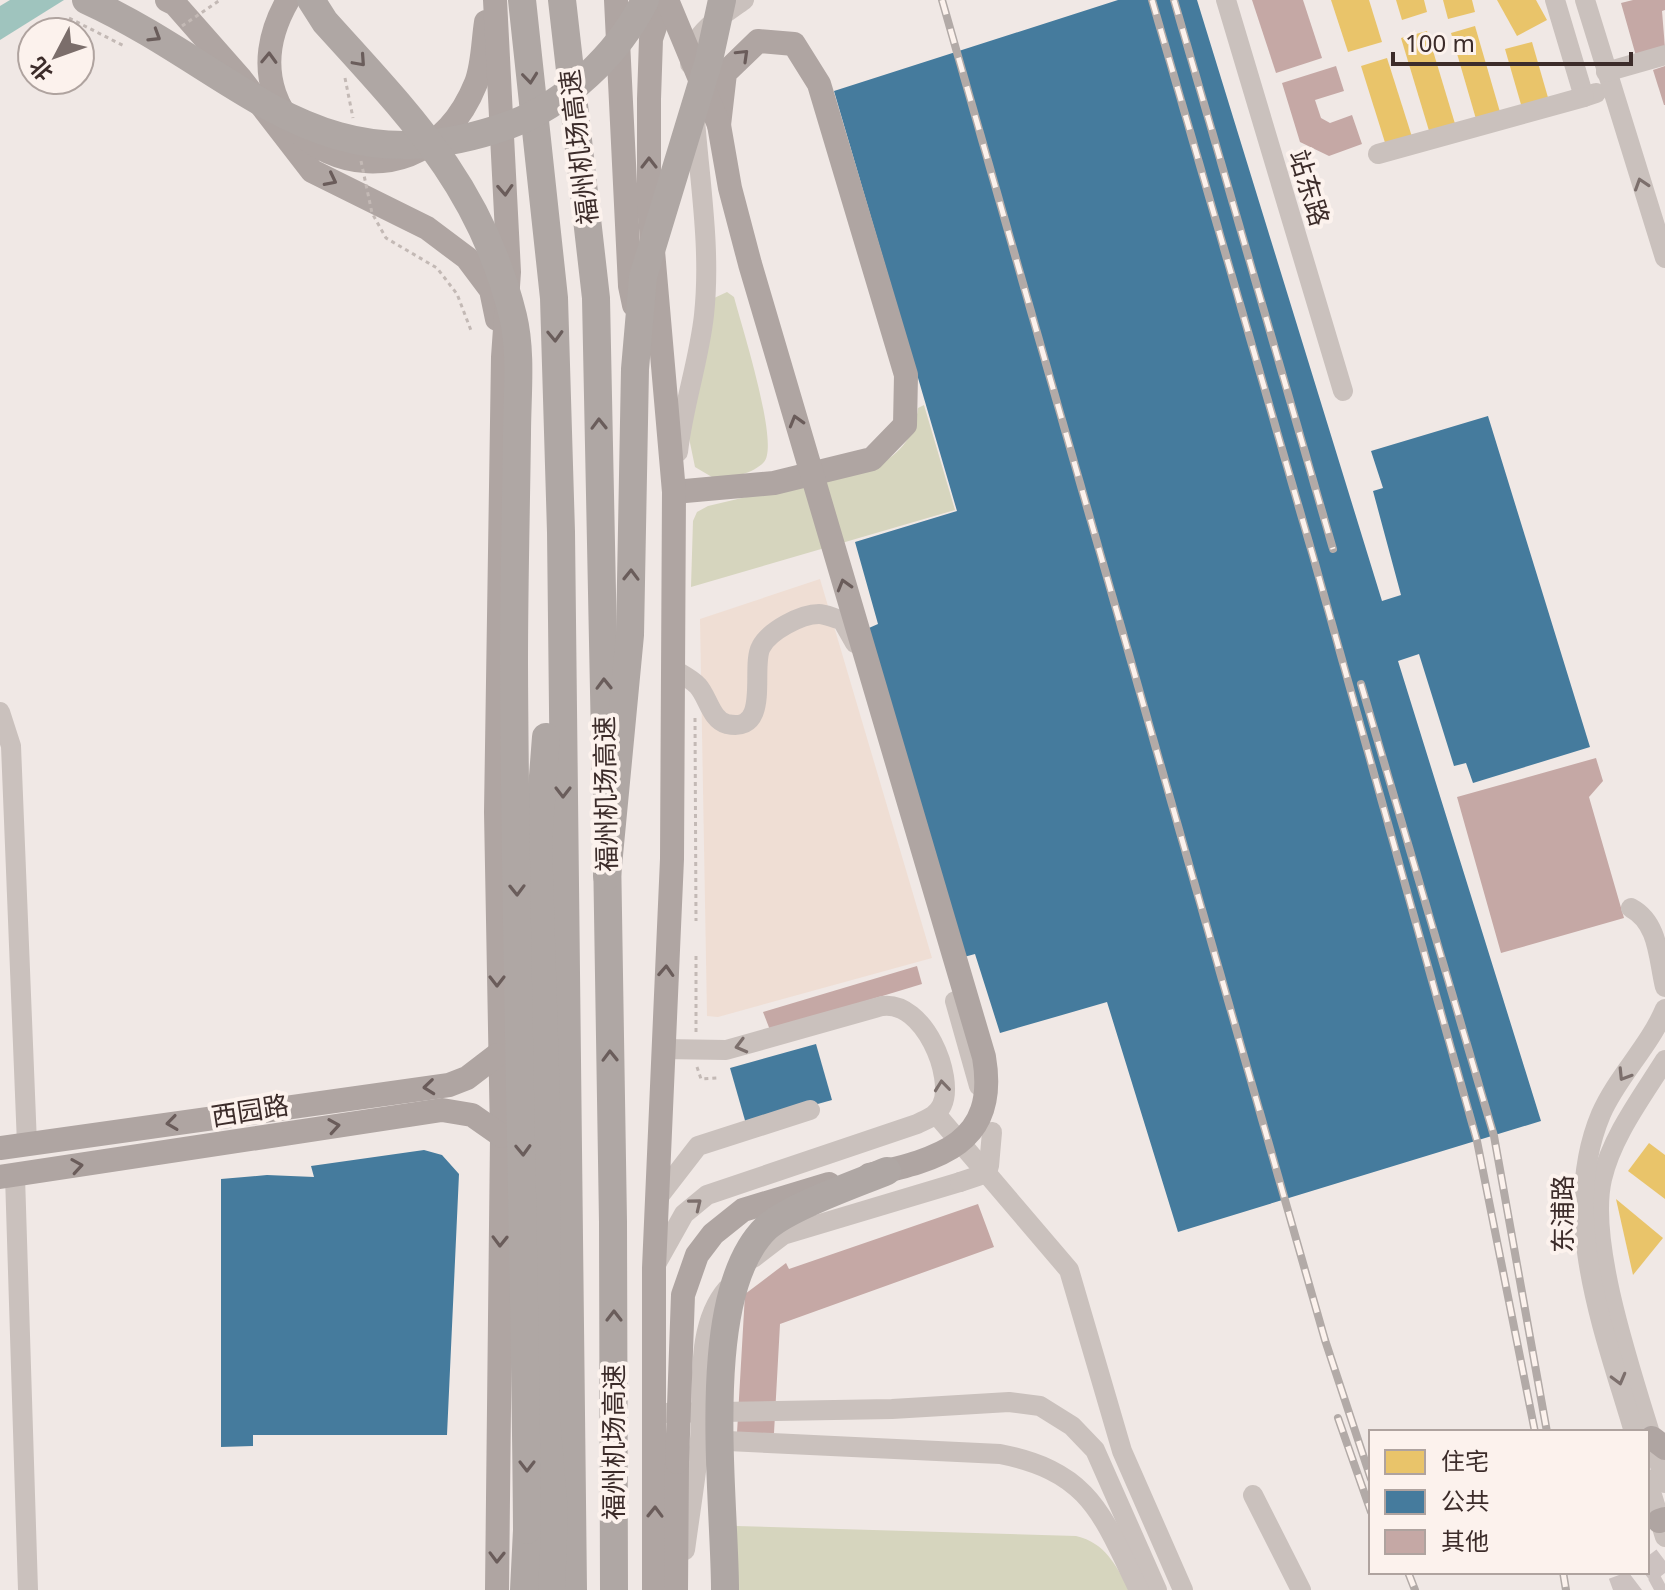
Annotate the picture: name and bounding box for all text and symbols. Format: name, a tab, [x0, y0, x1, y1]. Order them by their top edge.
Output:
north arrow	[16, 16, 96, 96]
scale bar	[1393, 16, 1631, 66]
text: 100 m	[1405, 26, 1475, 59]
one-way arrow	[146, 27, 160, 42]
one-way arrow	[734, 50, 748, 64]
one-way arrow	[261, 51, 278, 64]
one-way arrow	[350, 51, 364, 66]
text: 北	[22, 52, 59, 88]
street label: 福州机场高速	[551, 68, 605, 227]
one-way arrow	[522, 71, 539, 84]
street label: 站东路	[1281, 145, 1339, 230]
one-way arrow	[640, 156, 658, 169]
one-way arrow	[322, 171, 337, 186]
one-way arrow	[1635, 177, 1651, 191]
one-way arrow	[496, 184, 513, 197]
one-way arrow	[547, 330, 564, 343]
one-way arrow	[789, 414, 805, 428]
one-way arrow	[590, 417, 608, 430]
one-way arrow	[623, 568, 640, 581]
one-way arrow	[837, 578, 853, 592]
one-way arrow	[595, 677, 612, 690]
street label: 福州机场高速	[586, 716, 624, 872]
one-way arrow	[554, 786, 572, 799]
one-way arrow	[508, 884, 526, 897]
one-way arrow	[658, 964, 675, 977]
one-way arrow	[488, 975, 506, 988]
one-way arrow	[734, 1036, 748, 1053]
one-way arrow	[602, 1049, 619, 1062]
one-way arrow	[1618, 1066, 1633, 1081]
one-way arrow	[422, 1079, 435, 1096]
one-way arrow	[934, 1079, 951, 1092]
street label: 西园路	[209, 1086, 291, 1134]
one-way arrow	[165, 1114, 178, 1131]
one-way arrow	[327, 1118, 341, 1135]
one-way arrow	[514, 1144, 531, 1157]
one-way arrow	[70, 1158, 84, 1175]
street label: 东浦路	[1544, 1175, 1580, 1253]
one-way arrow	[687, 1199, 702, 1213]
one-way arrow	[492, 1235, 509, 1248]
one-way arrow	[605, 1309, 623, 1322]
street label: 福州机场高速	[595, 1364, 631, 1520]
one-way arrow	[1610, 1372, 1626, 1385]
legend	[1369, 1430, 1649, 1574]
text: 住宅	[1441, 1444, 1489, 1477]
one-way arrow	[518, 1460, 536, 1473]
text: 公共	[1441, 1484, 1489, 1517]
one-way arrow	[646, 1505, 663, 1518]
text: 其他	[1441, 1524, 1489, 1557]
one-way arrow	[488, 1551, 506, 1564]

